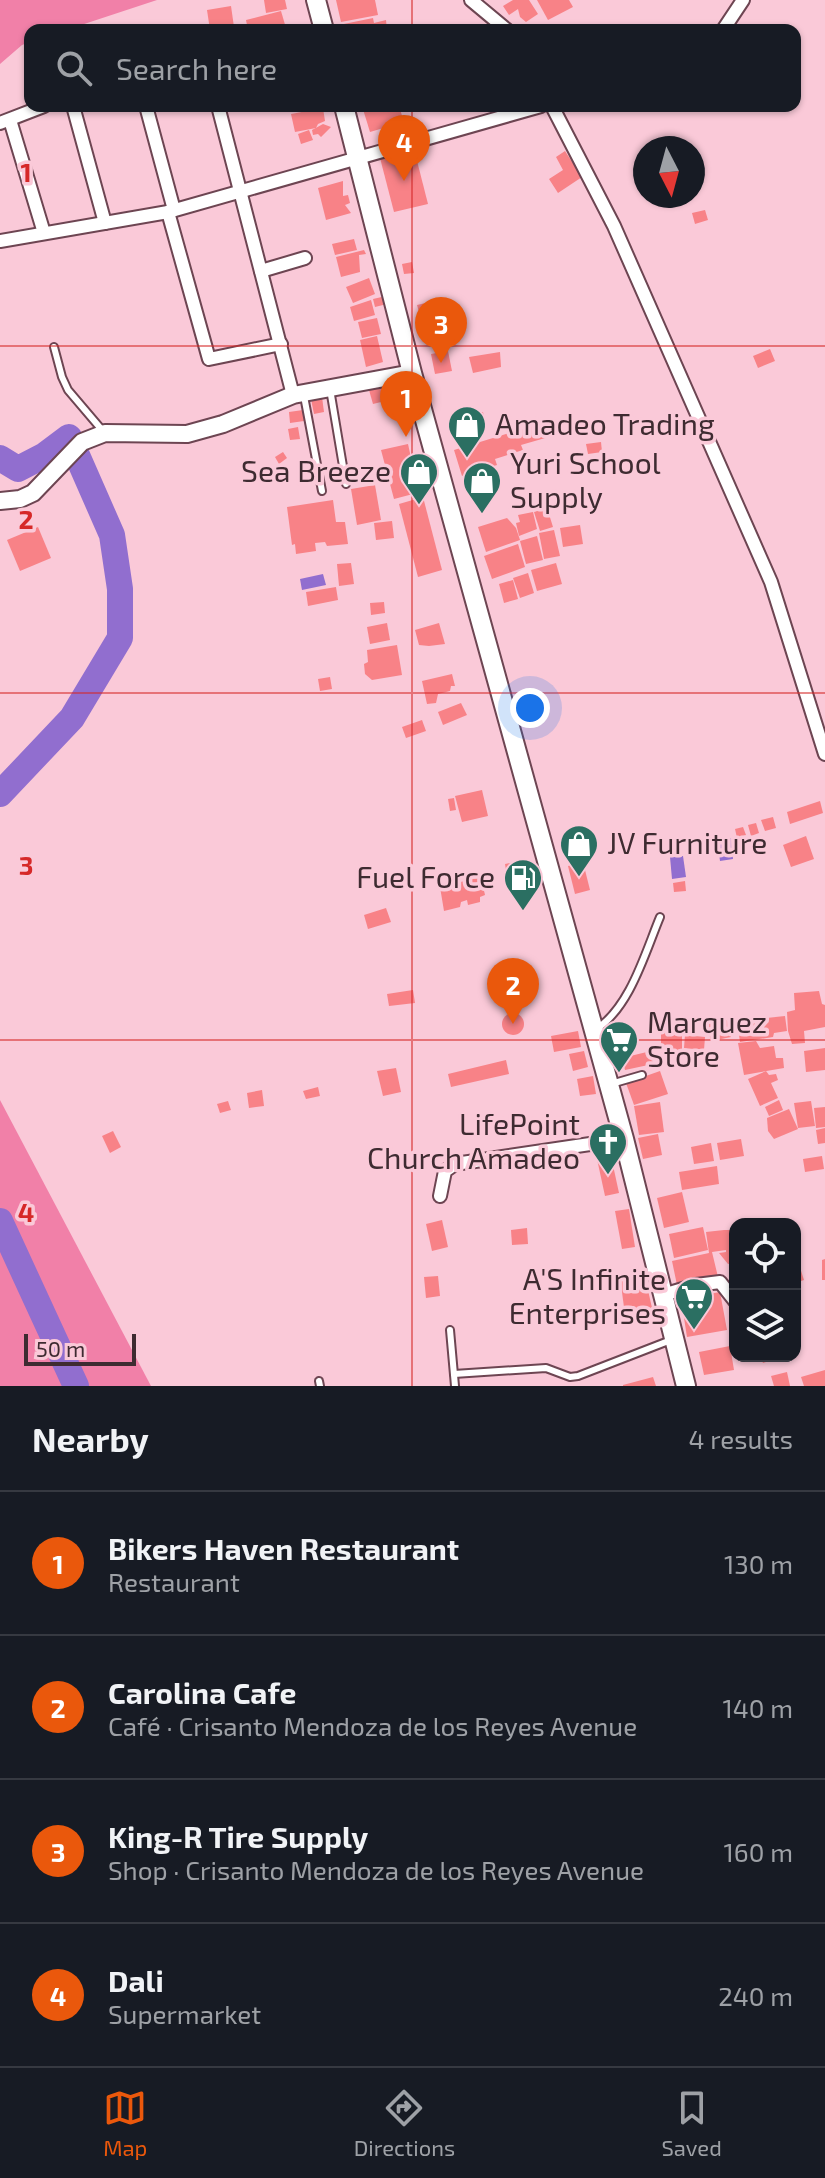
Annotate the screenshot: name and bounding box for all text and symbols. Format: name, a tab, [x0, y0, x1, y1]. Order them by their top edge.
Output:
search box	[24, 24, 801, 112]
icon: search	[52, 46, 96, 90]
text: Search here	[116, 50, 277, 86]
pin: 4	[378, 115, 430, 181]
north arrow	[633, 136, 705, 208]
text: 1	[20, 156, 32, 187]
pin: 3	[415, 297, 467, 363]
pin: 1	[380, 371, 432, 437]
shop icon: Amadeo Trading	[446, 404, 488, 459]
place label: Amadeo Trading	[495, 405, 715, 441]
place label: Yuri School Supply	[510, 444, 661, 514]
shop icon: Sea Breeze	[398, 451, 440, 506]
place label: Sea Breeze	[241, 452, 391, 488]
shop icon: Yuri School Supply	[461, 460, 503, 515]
text: 2	[18, 503, 34, 534]
your location	[510, 688, 550, 728]
shop icon: JV Furniture	[558, 823, 600, 878]
place label: JV Furniture	[607, 824, 767, 860]
text: 3	[19, 849, 33, 880]
fuel station icon: Fuel Force	[502, 857, 544, 912]
place label: Fuel Force	[356, 858, 495, 894]
pin: 2	[487, 958, 539, 1024]
place label: Marquez Store	[647, 1003, 767, 1073]
supermarket icon: Marquez Store	[598, 1019, 640, 1074]
place label: LifePoint Church Amadeo	[367, 1105, 580, 1175]
church icon: LifePoint Church Amadeo	[587, 1121, 629, 1176]
text: 4	[18, 1196, 34, 1227]
map controls	[729, 1218, 801, 1362]
button: locate	[729, 1218, 801, 1290]
place label: A'S Infinite Enterprises	[509, 1260, 666, 1330]
supermarket icon: A'S Infinite Enterprises	[673, 1276, 715, 1331]
button: layers	[729, 1290, 801, 1362]
scale bar	[24, 1330, 136, 1366]
text: 50 m	[36, 1335, 85, 1361]
text: Nearby	[32, 1418, 149, 1459]
text: 4 results	[688, 1423, 793, 1454]
text: Bikers Haven Restaurant	[108, 1530, 459, 1566]
text: 1	[52, 1548, 64, 1579]
text: 130 m	[724, 1548, 793, 1579]
text: Restaurant	[108, 1566, 240, 1597]
text: Carolina Cafe	[108, 1674, 296, 1710]
text: 2	[50, 1692, 66, 1723]
text: 140 m	[722, 1692, 793, 1723]
text: Café · Crisanto Mendoza de los Reyes Avenue	[108, 1710, 637, 1741]
text: King-R Tire Supply	[108, 1818, 368, 1854]
text: 3	[51, 1836, 65, 1867]
text: 160 m	[724, 1836, 793, 1867]
text: Shop · Crisanto Mendoza de los Reyes Avenue	[108, 1854, 644, 1885]
text: Dali	[108, 1962, 164, 1998]
text: 4	[50, 1980, 66, 2011]
text: 240 m	[718, 1980, 793, 2011]
text: Supermarket	[108, 1998, 261, 2029]
tab: Map	[103, 2086, 147, 2160]
tab: Directions	[354, 2086, 455, 2160]
tab: Saved	[661, 2086, 722, 2160]

